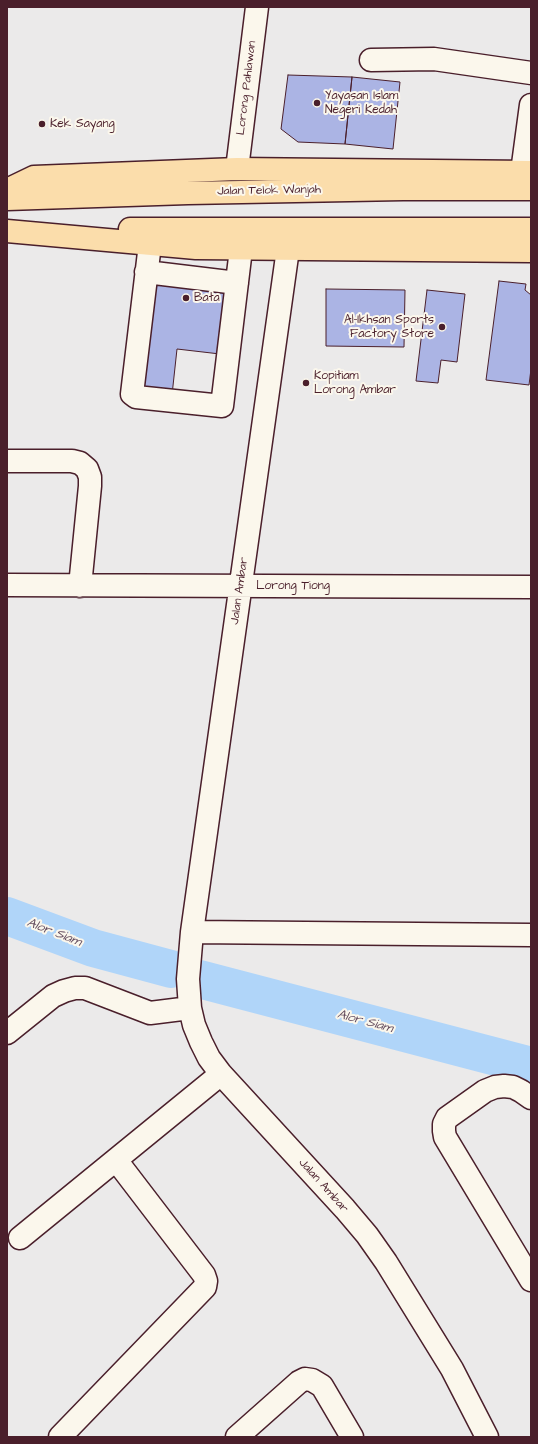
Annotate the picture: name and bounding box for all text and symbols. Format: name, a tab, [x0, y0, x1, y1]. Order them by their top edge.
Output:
street label: Lorong Pahlawan	[234, 40, 260, 136]
place label: Yayasan Islam Negeri Kedah	[325, 89, 398, 117]
marker: Yayasan Islam Negeri Kedah	[312, 98, 322, 108]
place label: Kek Sayang	[50, 117, 115, 131]
marker: Kek Sayang	[37, 119, 47, 129]
street label: Jalan Telok Wanjah	[217, 183, 321, 199]
place label: Bata	[194, 291, 220, 305]
marker: Bata	[181, 293, 191, 303]
place label: Al-Ikhsan Sports Factory Store	[344, 313, 434, 341]
marker: Al-Ikhsan Sports Factory Store	[437, 322, 447, 332]
place label: Kopitiam Lorong Ambar	[314, 369, 396, 397]
marker: Kopitiam Lorong Ambar	[301, 378, 311, 388]
street label: Jalan Ambar	[228, 556, 252, 626]
street label: Lorong Tiong	[256, 579, 330, 593]
water label: Alor Siam	[25, 915, 83, 951]
water label: Alor Siam	[335, 1007, 395, 1037]
street label: Jalan Ambar	[295, 1156, 351, 1216]

